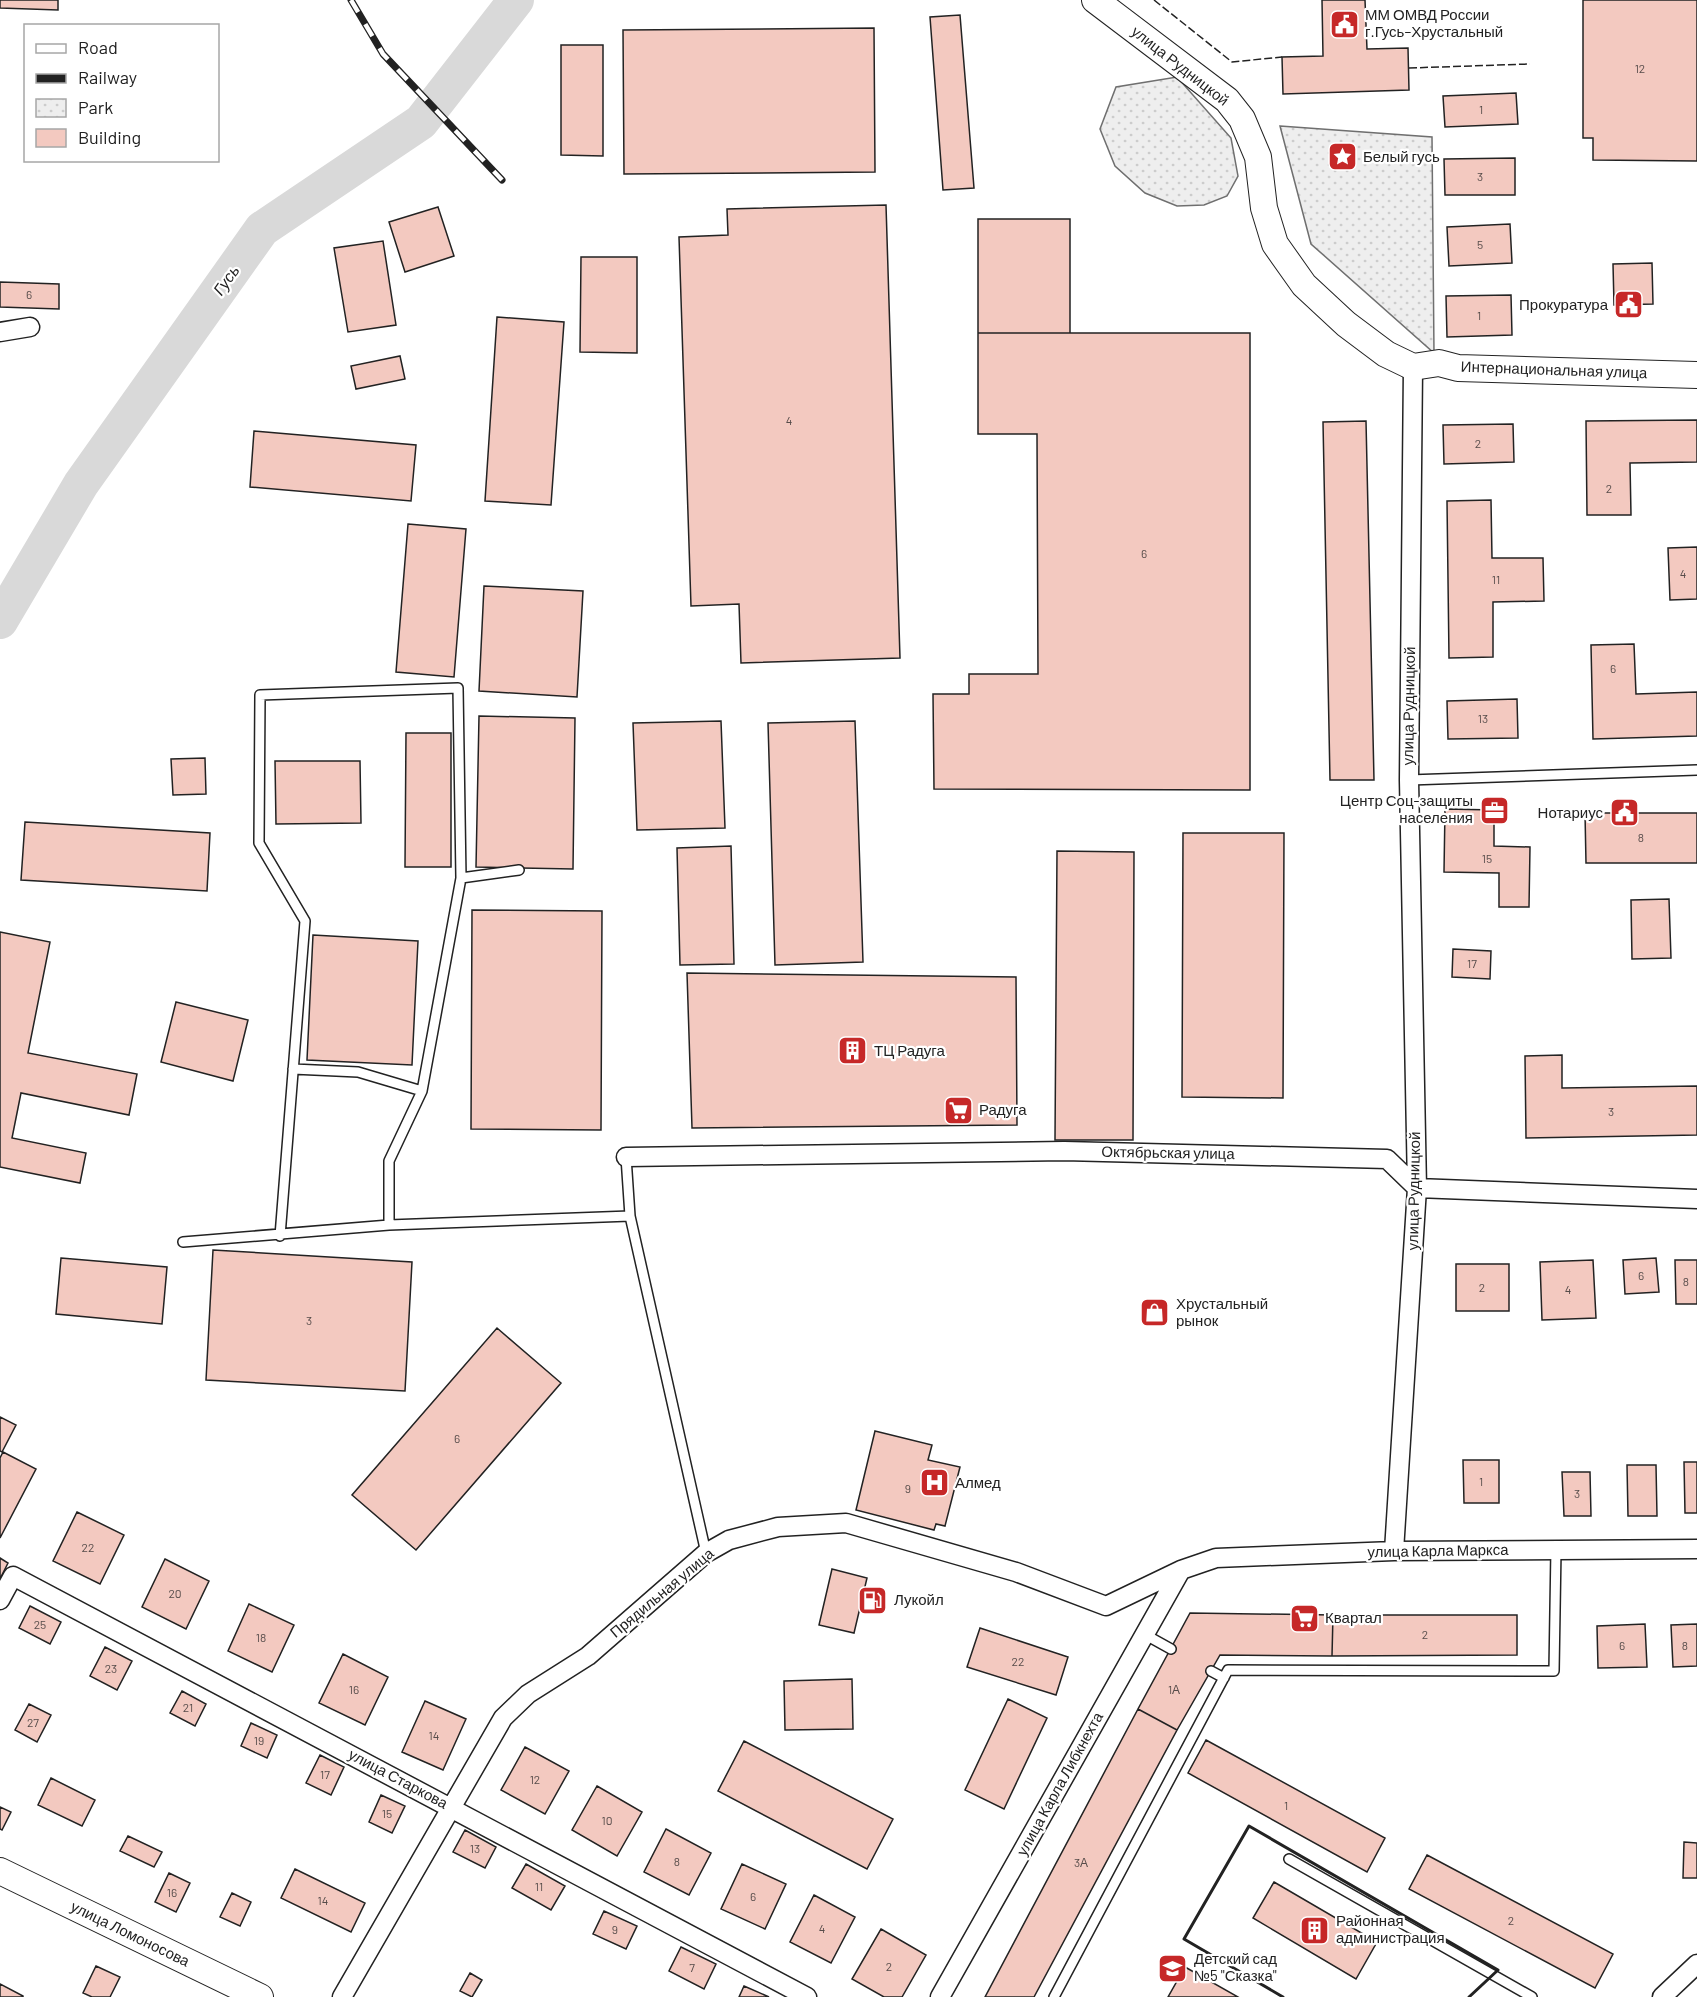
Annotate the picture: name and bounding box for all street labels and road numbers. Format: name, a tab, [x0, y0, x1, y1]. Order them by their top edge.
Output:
street label: улица Рудницкой	[1128, 22, 1233, 109]
street label: Интернациональная улица	[1460, 357, 1648, 381]
street label: улица Рудницкой	[1398, 646, 1418, 765]
street label: улица Рудницкой	[1403, 1131, 1423, 1250]
street label: Октябрьская улица	[1101, 1142, 1235, 1162]
street label: улица Карла Маркса	[1367, 1540, 1509, 1560]
street label: Прядильная улица	[606, 1543, 717, 1641]
street label: улица Карла Либкнехта	[1012, 1708, 1106, 1858]
street label: улица Старкова	[346, 1744, 452, 1812]
street label: улица Ломоносова	[68, 1897, 193, 1970]

